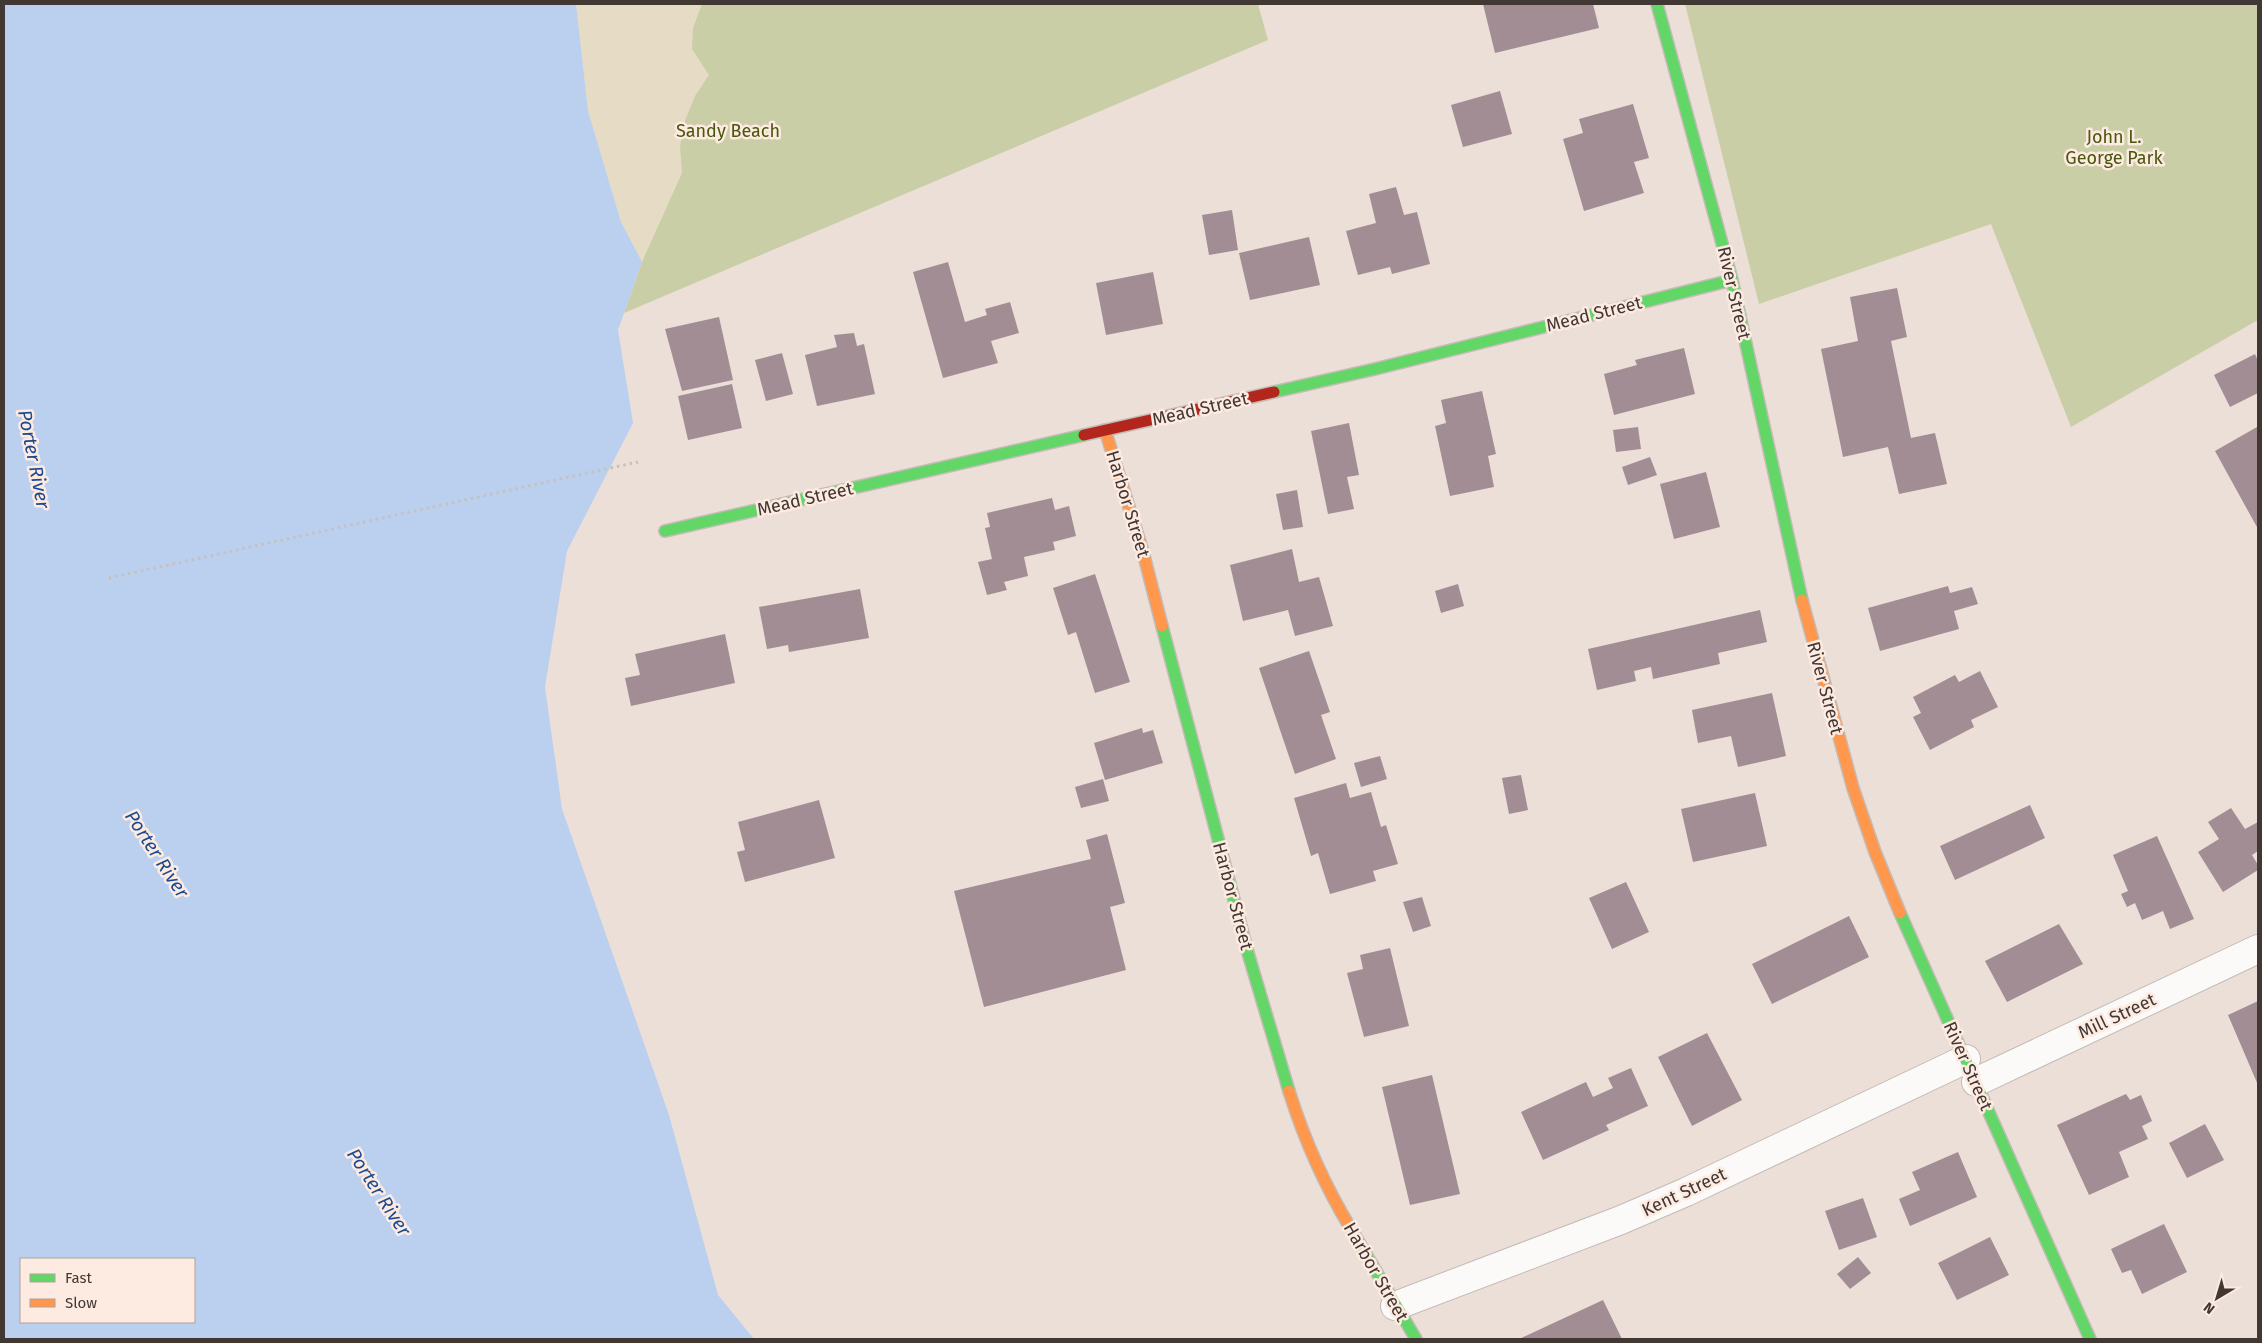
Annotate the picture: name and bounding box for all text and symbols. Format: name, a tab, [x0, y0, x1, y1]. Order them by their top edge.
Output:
park label: Sandy Beach	[676, 120, 780, 142]
park label: John L. George Park	[2065, 126, 2163, 169]
street label: River Street	[1713, 244, 1756, 342]
street label: Mead Street	[1544, 291, 1645, 337]
street label: Mead Street	[1150, 387, 1251, 431]
water label: Porter River	[13, 408, 55, 511]
street label: Harbor Street	[1101, 448, 1155, 561]
street label: Mead Street	[755, 477, 856, 521]
street label: River Street	[1802, 639, 1848, 737]
water label: Porter River	[120, 806, 194, 903]
street label: Harbor Street	[1208, 840, 1258, 953]
street label: Mill Street	[2075, 988, 2160, 1044]
street label: River Street	[1939, 1018, 1998, 1114]
water label: Porter River	[342, 1144, 416, 1241]
street label: Kent Street	[1638, 1163, 1730, 1221]
street label: Harbor Street	[1339, 1219, 1413, 1326]
legend	[20, 1258, 195, 1323]
text: Fast	[65, 1269, 92, 1287]
north arrow	[2192, 1273, 2242, 1323]
text: Slow	[65, 1294, 97, 1312]
text: N	[2200, 1298, 2218, 1317]

